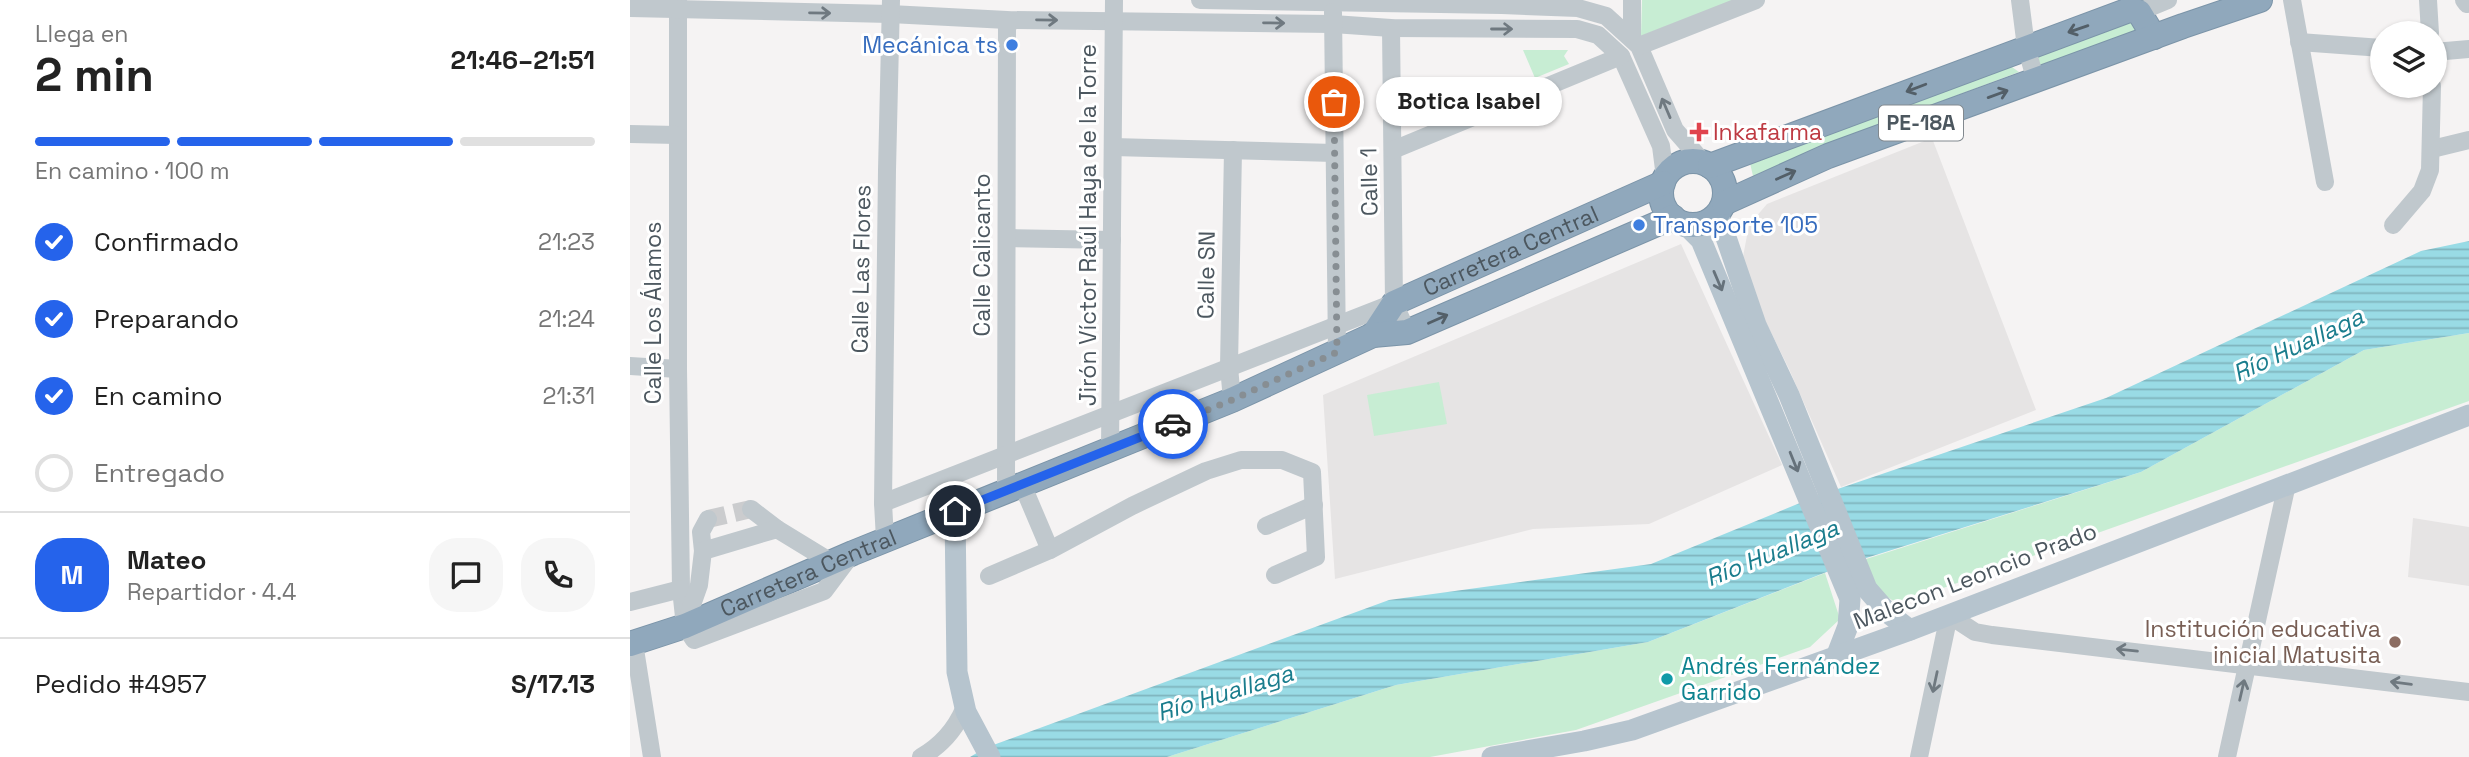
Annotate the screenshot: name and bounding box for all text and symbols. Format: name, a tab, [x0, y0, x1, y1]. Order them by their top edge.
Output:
one-way arrow	[808, 6, 831, 19]
one-way arrow	[1035, 14, 1058, 27]
one-way arrow	[1263, 17, 1286, 30]
text: Llega en	[35, 19, 128, 49]
map controls	[2370, 21, 2447, 98]
button: layers	[2370, 21, 2447, 98]
one-way arrow	[1490, 22, 1513, 36]
one-way arrow	[2067, 24, 2089, 36]
place label: Mecánica ts	[862, 30, 998, 60]
marker: Mecánica ts	[1004, 37, 1020, 53]
text: 21:46–21:51	[450, 43, 595, 77]
street label: Jirón Víctor Raúl Haya de la Torre	[1073, 44, 1103, 406]
text: 2 min	[35, 46, 154, 104]
pin	[1304, 72, 1364, 132]
callout: Botica Isabel	[1376, 78, 1561, 126]
icon: bag	[1315, 83, 1353, 121]
one-way arrow	[1906, 83, 1928, 96]
text: Botica Isabel	[1397, 86, 1541, 116]
one-way arrow	[1987, 87, 2009, 99]
one-way arrow	[1658, 97, 1671, 119]
road number: PE-18A	[1879, 106, 1963, 140]
place label: Inkafarma	[1713, 117, 1822, 147]
marker: Inkafarma	[1691, 124, 1707, 140]
street label: Calle 1	[1353, 148, 1385, 216]
text: En camino · 100 m	[35, 156, 230, 186]
one-way arrow	[1775, 168, 1796, 181]
street label: Calle Calicanto	[967, 173, 997, 337]
street label: Calle Las Flores	[845, 184, 877, 354]
street label: Carretera Central	[1418, 199, 1603, 303]
place label: Transporte 105	[1653, 210, 1818, 240]
marker: Transporte 105	[1631, 217, 1647, 233]
street label: Calle Los Álamos	[638, 222, 668, 404]
icon: check	[35, 223, 73, 261]
text: Confirmado	[94, 225, 239, 259]
text: 21:23	[538, 227, 595, 257]
street label: Calle SN	[1190, 231, 1222, 319]
one-way arrow	[1712, 269, 1725, 291]
icon: check	[35, 300, 73, 338]
water label: Río Huallaga	[2227, 301, 2368, 388]
text: Preparando	[94, 302, 239, 336]
text: 21:24	[538, 304, 595, 334]
one-way arrow	[1427, 311, 1448, 324]
icon: check	[35, 377, 73, 415]
text: En camino	[94, 379, 223, 413]
text: 21:31	[543, 381, 595, 411]
courier	[1138, 389, 1208, 459]
icon: car	[1154, 405, 1192, 443]
one-way arrow	[1788, 450, 1801, 472]
text: Entregado	[94, 456, 225, 490]
pin	[925, 481, 985, 541]
icon: home	[936, 492, 974, 530]
water label: Río Huallaga	[1701, 512, 1843, 593]
street label: Malecon Leoncio Prado	[1849, 516, 2101, 636]
street label: Carretera Central	[715, 522, 901, 624]
button: chat	[429, 538, 503, 612]
button: phone	[521, 538, 595, 612]
text: Mateo	[127, 543, 206, 577]
text: M	[61, 558, 83, 592]
text: Repartidor · 4.4	[127, 577, 296, 607]
place label: Institución educativa inicial Matusita	[2145, 614, 2381, 670]
marker: Institución educativa inicial Matusita	[2387, 634, 2403, 650]
one-way arrow	[2116, 644, 2139, 657]
place label: Andrés Fernández Garrido	[1681, 651, 1880, 707]
water label: Río Huallaga	[1153, 657, 1297, 728]
text: Pedido #4957	[35, 667, 207, 701]
text: S/17.13	[511, 667, 595, 701]
one-way arrow	[1927, 670, 1941, 693]
marker: Andrés Fernández Garrido	[1659, 671, 1675, 687]
one-way arrow	[2390, 677, 2413, 690]
one-way arrow	[2235, 679, 2249, 702]

